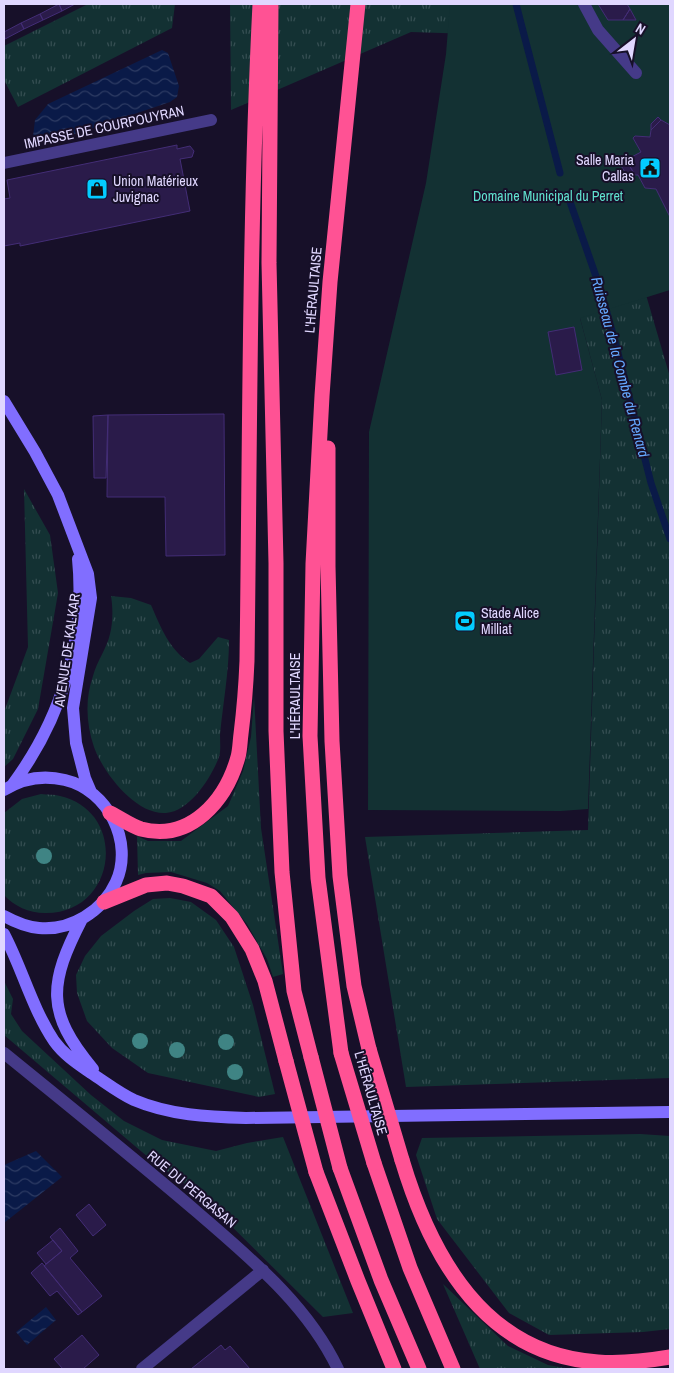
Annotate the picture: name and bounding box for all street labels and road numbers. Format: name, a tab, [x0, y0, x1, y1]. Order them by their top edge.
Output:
street label: IMPASSE DE COURPOUYRAN	[22, 101, 186, 153]
street label: L'HÉRAULTAISE	[300, 246, 326, 334]
street label: AVENUE DE KALKAR	[50, 592, 84, 709]
street label: L'HÉRAULTAISE	[286, 653, 304, 739]
street label: L'HÉRAULTAISE	[350, 1049, 392, 1137]
street label: RUE DU PERGASAN	[144, 1146, 240, 1232]

